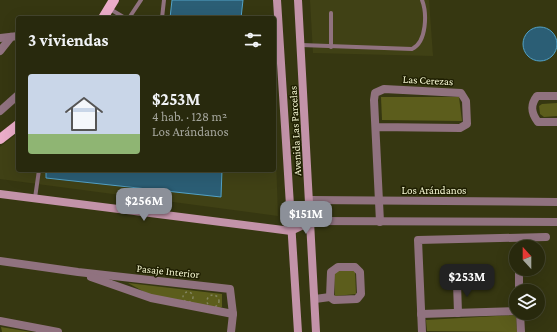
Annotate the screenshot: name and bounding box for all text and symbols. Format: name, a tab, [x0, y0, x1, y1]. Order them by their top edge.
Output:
icon: filters	[242, 29, 264, 51]
text: 3 viviendas	[28, 31, 108, 50]
street label: Las Cerezas	[402, 73, 454, 87]
street label: Avenida Las Parcelas	[287, 86, 303, 176]
icon: home	[60, 90, 108, 138]
text: $253M	[152, 90, 200, 109]
text: 4 hab. · 128 m²	[152, 109, 227, 124]
text: Los Arándanos	[152, 124, 229, 139]
street label: Los Arándanos	[402, 184, 466, 196]
pin: $256M	[116, 188, 172, 222]
text: $256M	[125, 193, 163, 208]
pin: $151M	[278, 201, 334, 235]
text: $151M	[289, 206, 323, 221]
north arrow	[509, 240, 545, 276]
map controls	[509, 240, 545, 320]
street label: Pasaje Interior	[136, 262, 200, 281]
pin: $253M	[439, 264, 495, 298]
text: $253M	[449, 269, 485, 284]
button: layers	[509, 284, 545, 320]

